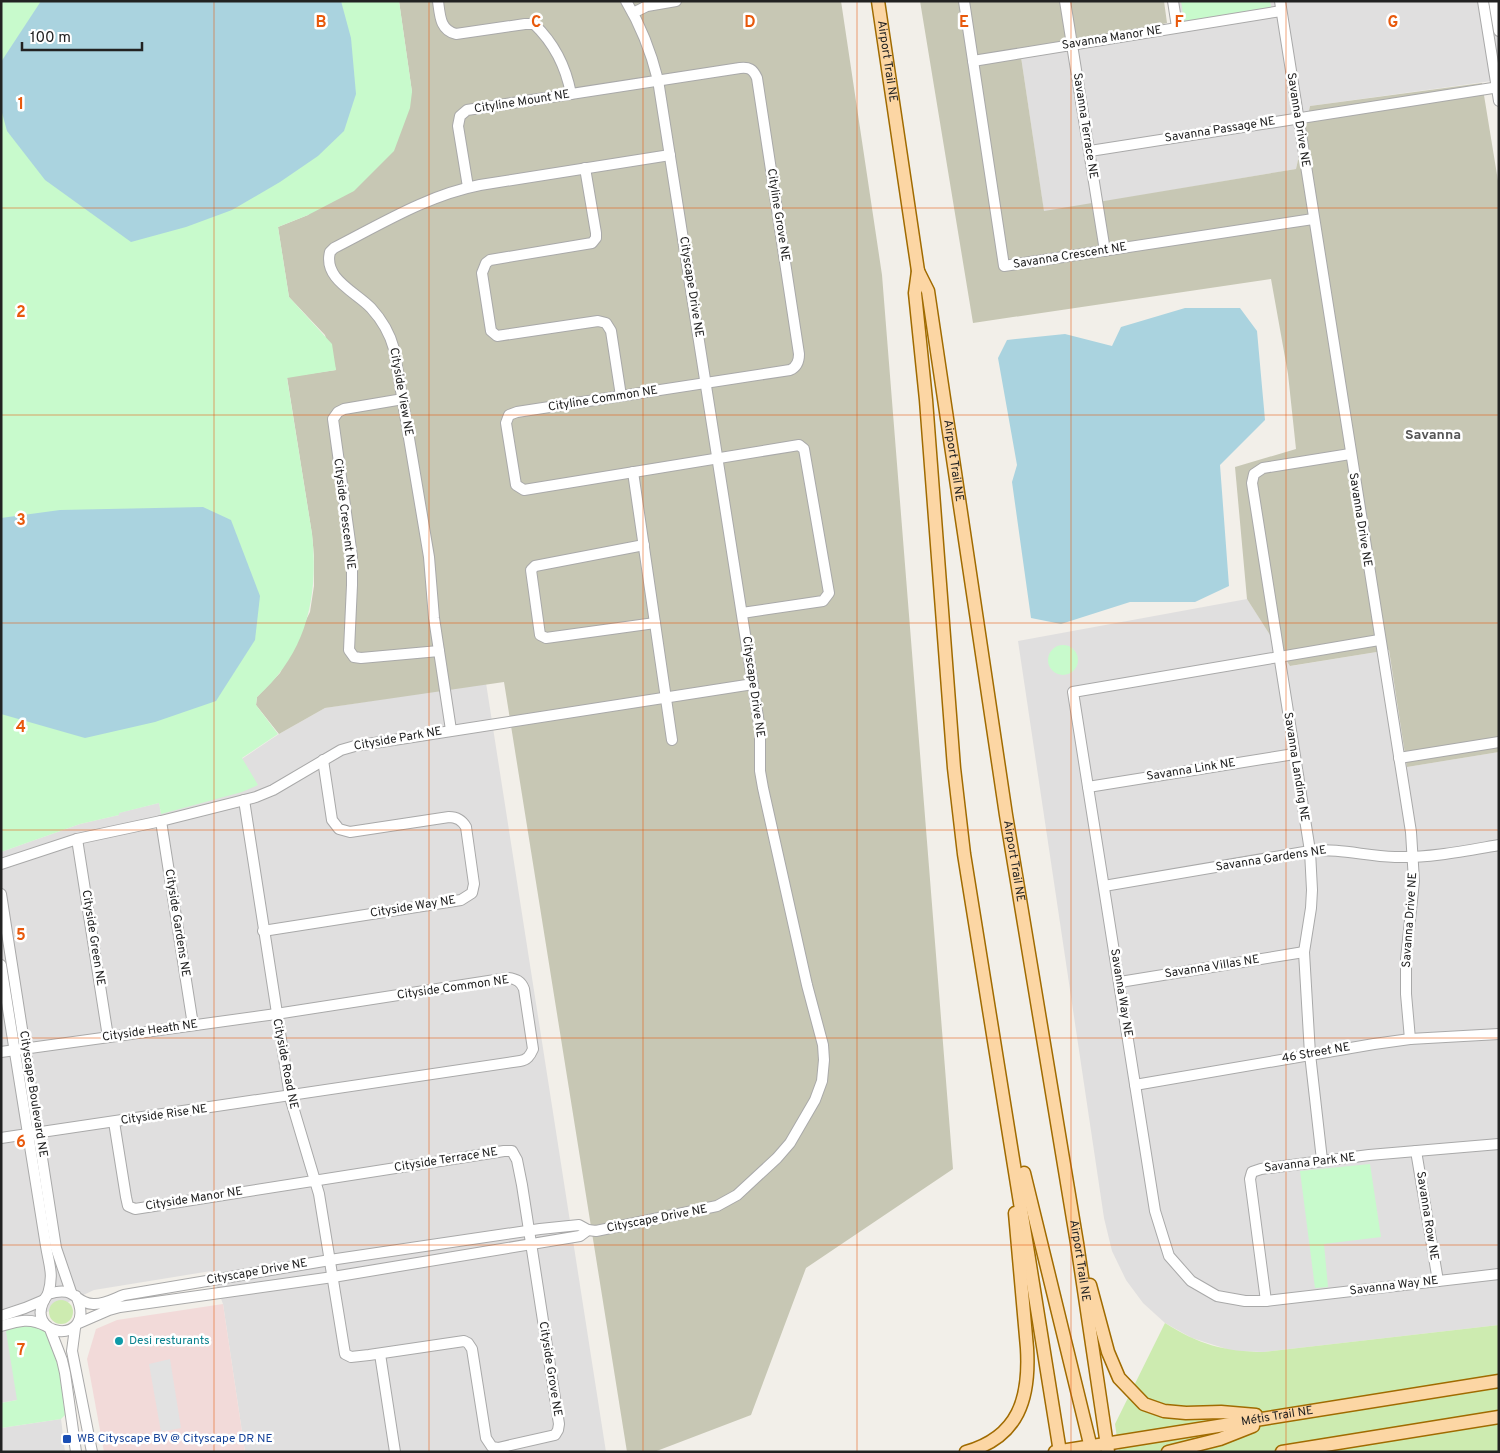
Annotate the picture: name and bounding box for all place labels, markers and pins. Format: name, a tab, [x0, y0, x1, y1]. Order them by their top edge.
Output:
place label: Desi resturants	[129, 1333, 210, 1349]
marker: Desi resturants	[113, 1335, 125, 1347]
place label: WB Cityscape BV @ Cityscape DR NE	[77, 1431, 273, 1447]
marker: WB Cityscape BV @ Cityscape DR NE	[61, 1433, 73, 1445]

